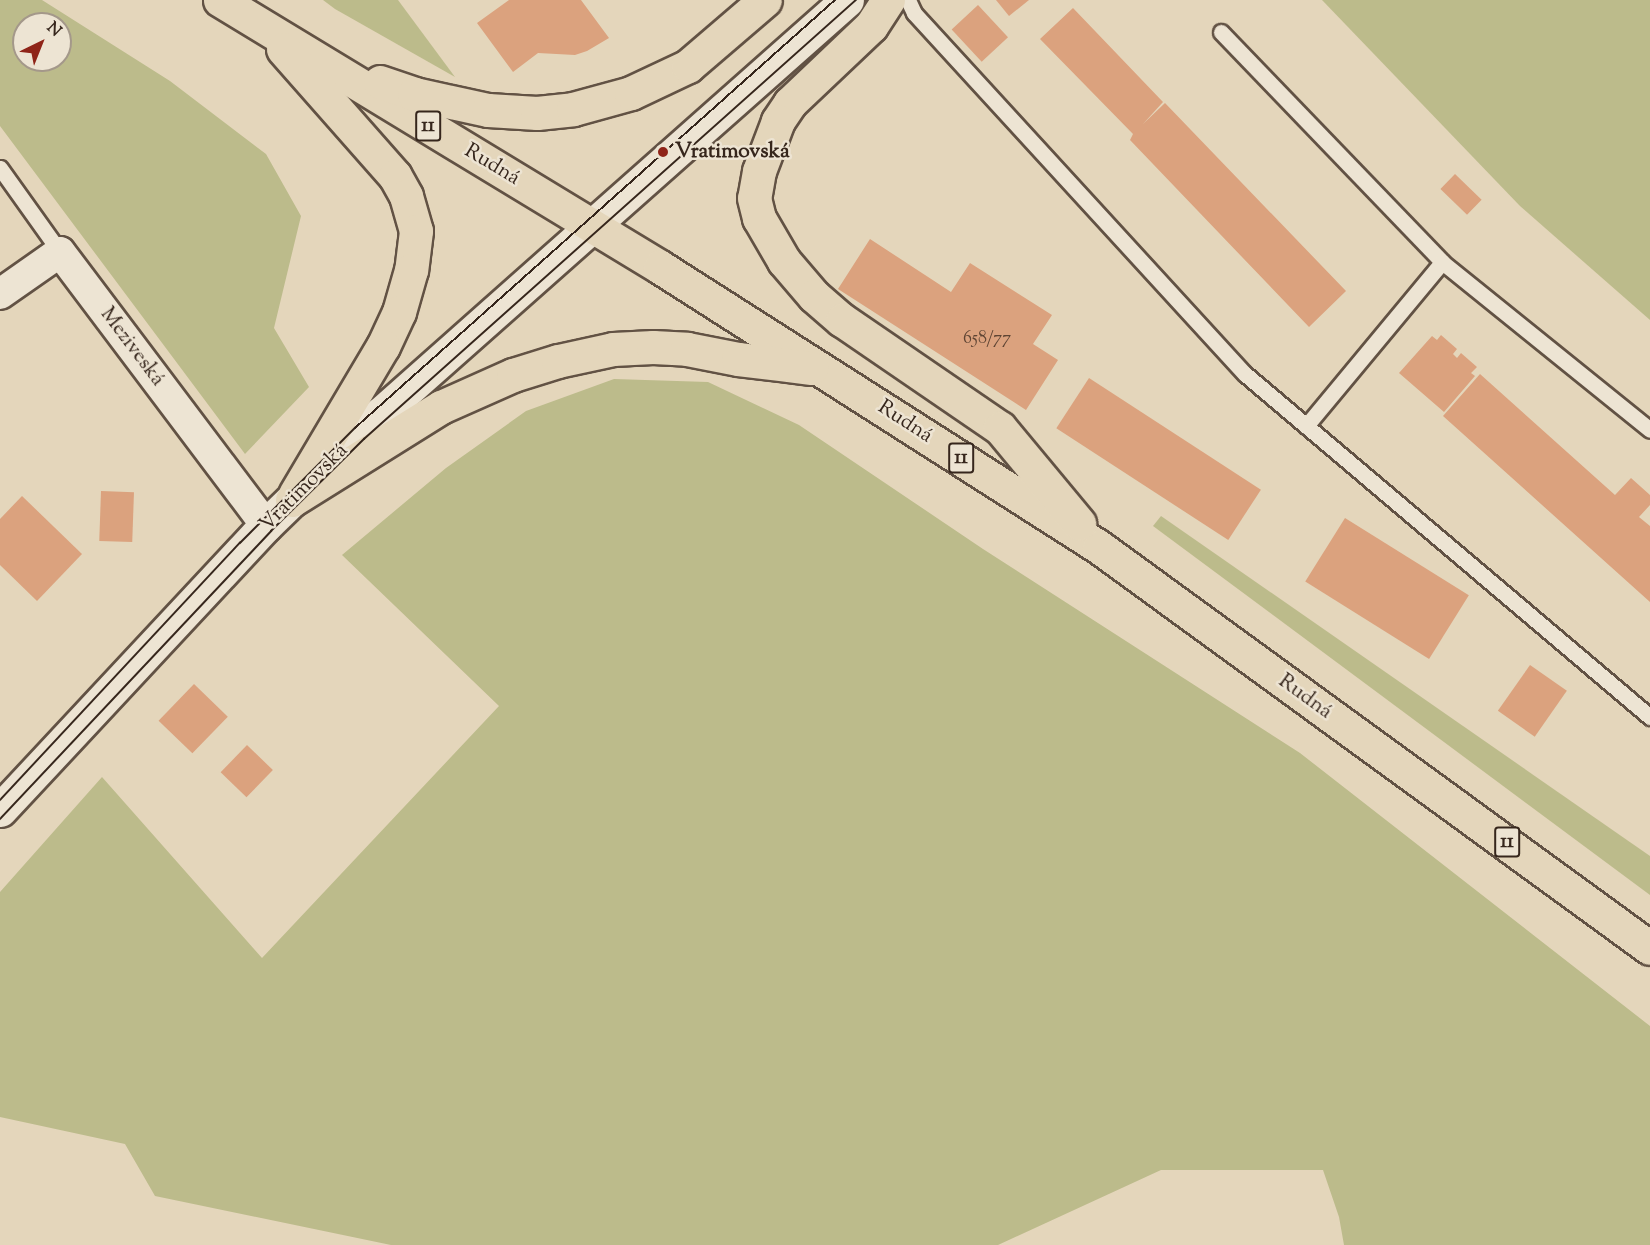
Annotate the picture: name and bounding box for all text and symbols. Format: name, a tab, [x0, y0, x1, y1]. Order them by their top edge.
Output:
north arrow	[12, 12, 72, 72]
text: N	[41, 17, 66, 43]
road number: 11	[414, 109, 442, 143]
street label: Rudná	[460, 139, 524, 191]
place label: Vratimovská	[675, 139, 790, 165]
marker: Vratimovská	[656, 145, 670, 159]
street label: Meziveská	[94, 303, 170, 391]
house number: 658/77	[963, 328, 1011, 350]
street label: Rudná	[873, 395, 937, 449]
street label: Vratimovská	[255, 439, 353, 537]
road number: 11	[948, 441, 974, 475]
street label: Rudná	[1273, 669, 1337, 725]
road number: 11	[1494, 825, 1520, 859]

